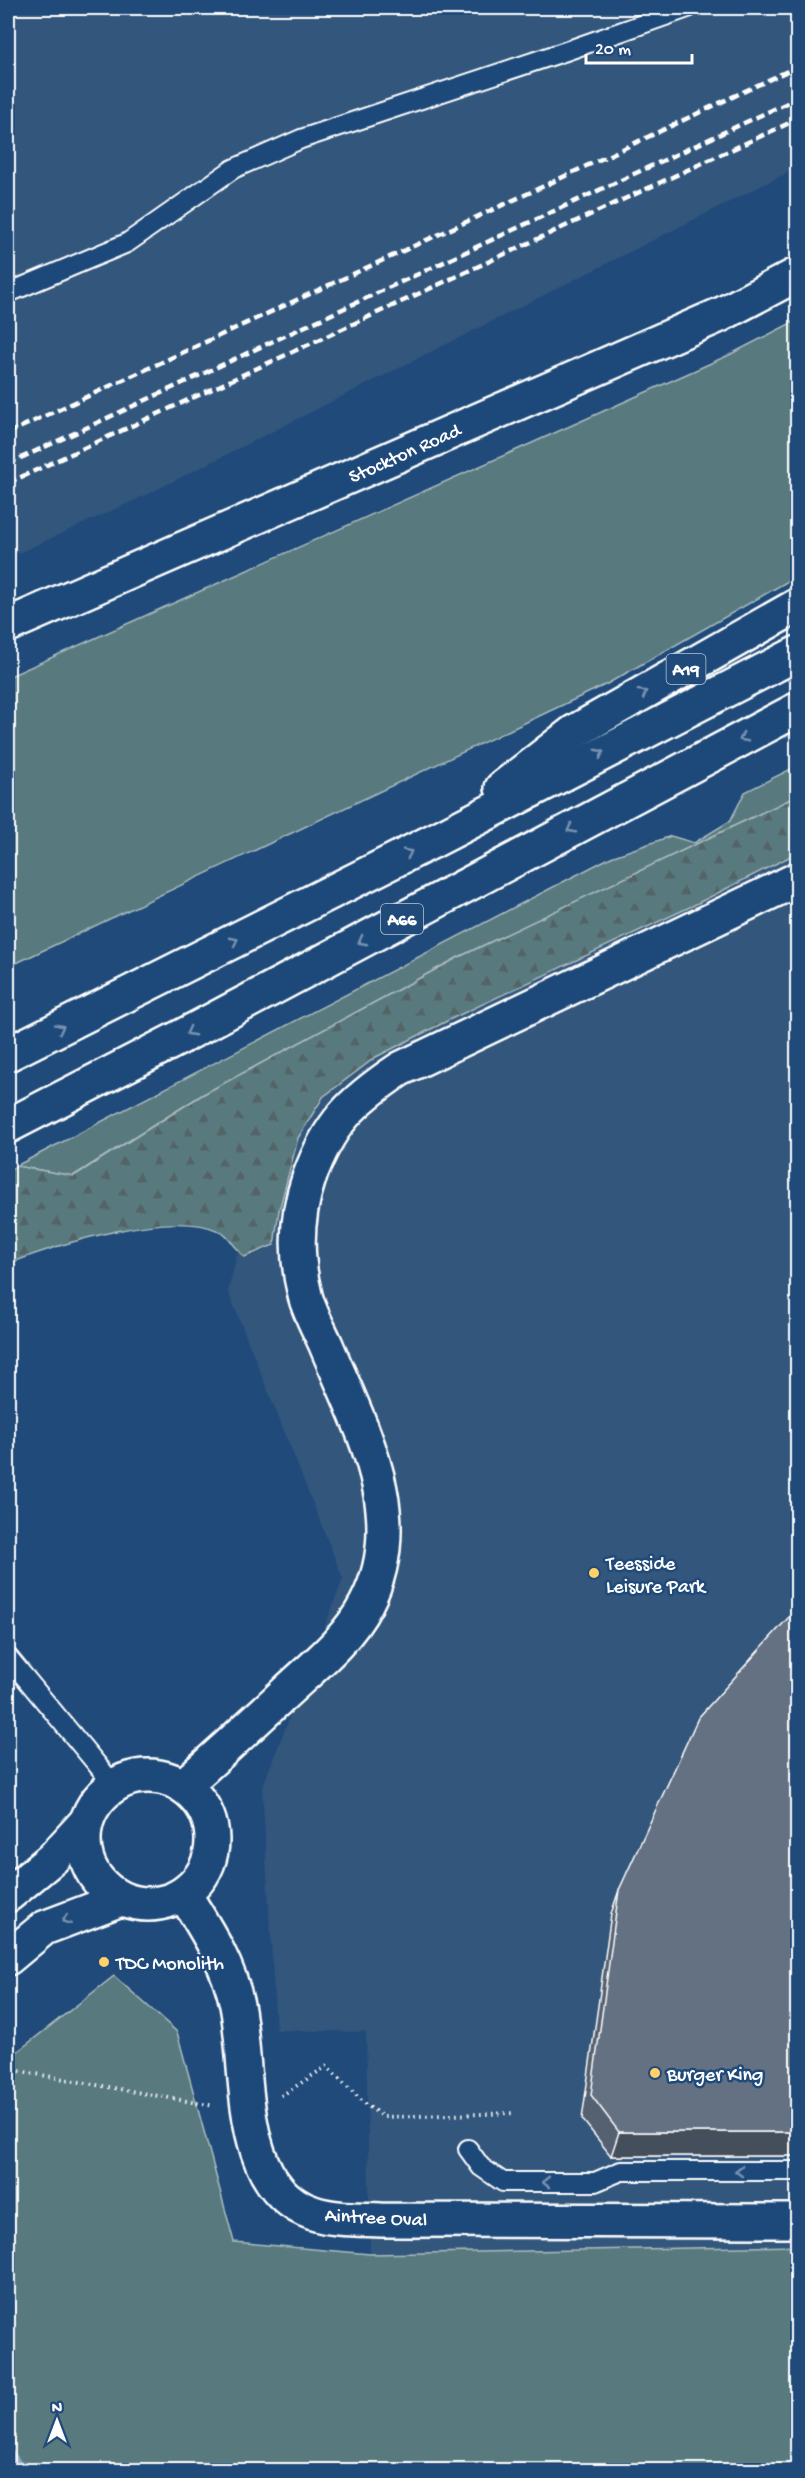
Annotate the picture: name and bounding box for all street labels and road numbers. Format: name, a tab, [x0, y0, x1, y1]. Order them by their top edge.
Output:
street label: Stockton Road	[346, 419, 467, 490]
road number: A19	[666, 654, 706, 684]
road number: A66	[381, 904, 423, 934]
street label: Aintree Oval	[324, 2205, 428, 2234]

